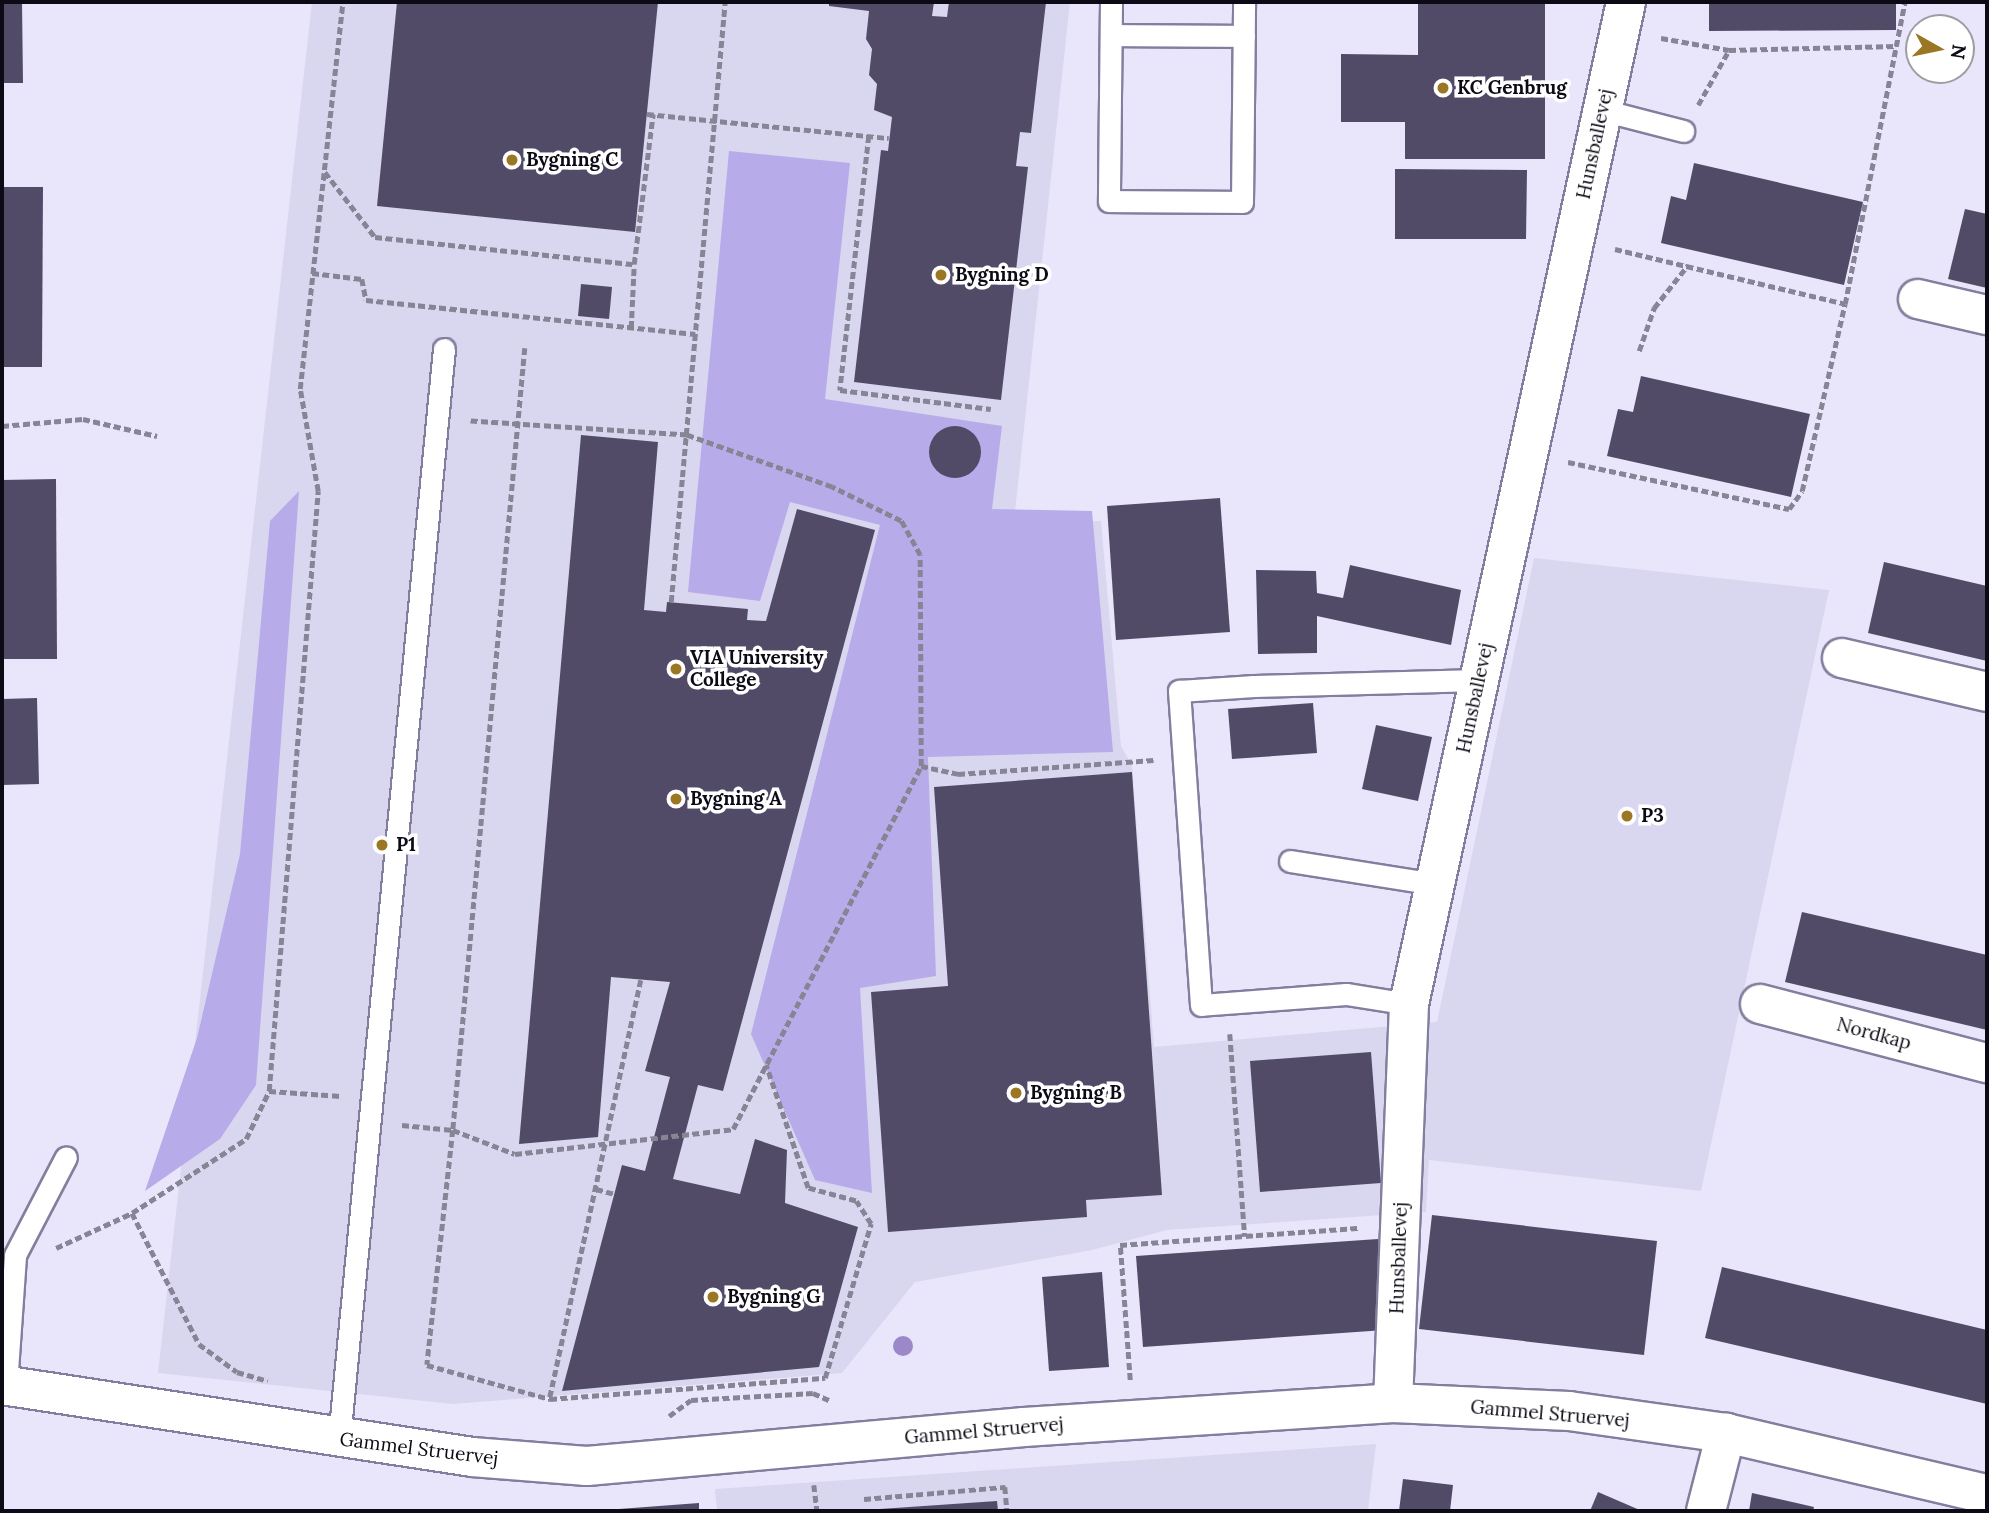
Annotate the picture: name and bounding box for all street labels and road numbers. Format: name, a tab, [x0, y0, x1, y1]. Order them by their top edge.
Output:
street label: Hunsballevej	[1572, 87, 1618, 201]
street label: Hunsballevej	[1452, 641, 1498, 755]
street label: Nordkap	[1834, 1013, 1914, 1055]
street label: Hunsballevej	[1386, 1201, 1412, 1315]
street label: Gammel Struervej	[1469, 1396, 1631, 1432]
street label: Gammel Struervej	[903, 1413, 1065, 1449]
street label: Gammel Struervej	[338, 1428, 500, 1470]

